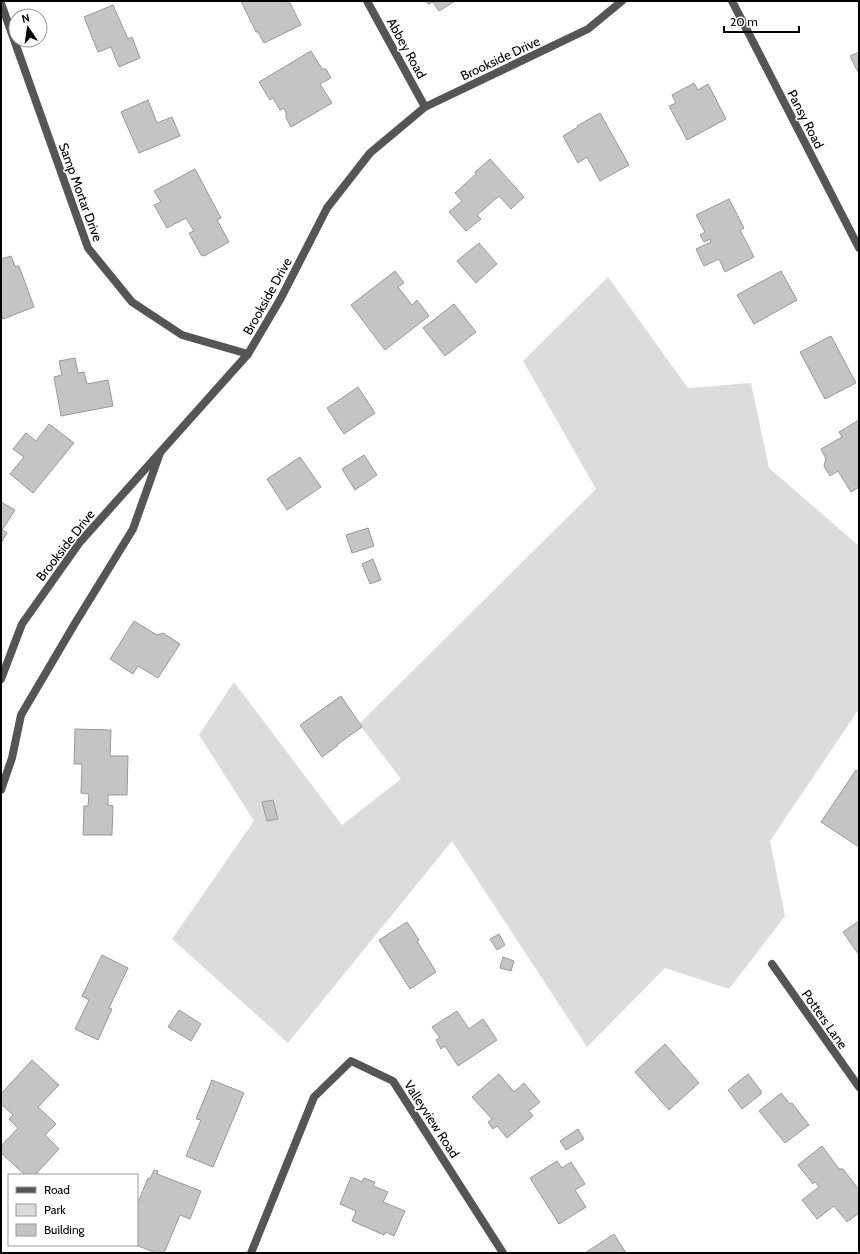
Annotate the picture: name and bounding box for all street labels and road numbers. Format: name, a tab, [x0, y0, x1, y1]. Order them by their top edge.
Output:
street label: Abbey Road	[384, 15, 430, 81]
street label: Brookside Drive	[458, 32, 543, 83]
street label: Pansy Road	[784, 87, 828, 151]
street label: Samp Mortar Drive	[56, 140, 106, 244]
street label: Brookside Drive	[239, 254, 295, 337]
street label: Brookside Drive	[32, 506, 98, 584]
street label: Potters Lane	[799, 986, 851, 1052]
street label: Valleyview Road	[401, 1077, 463, 1161]

